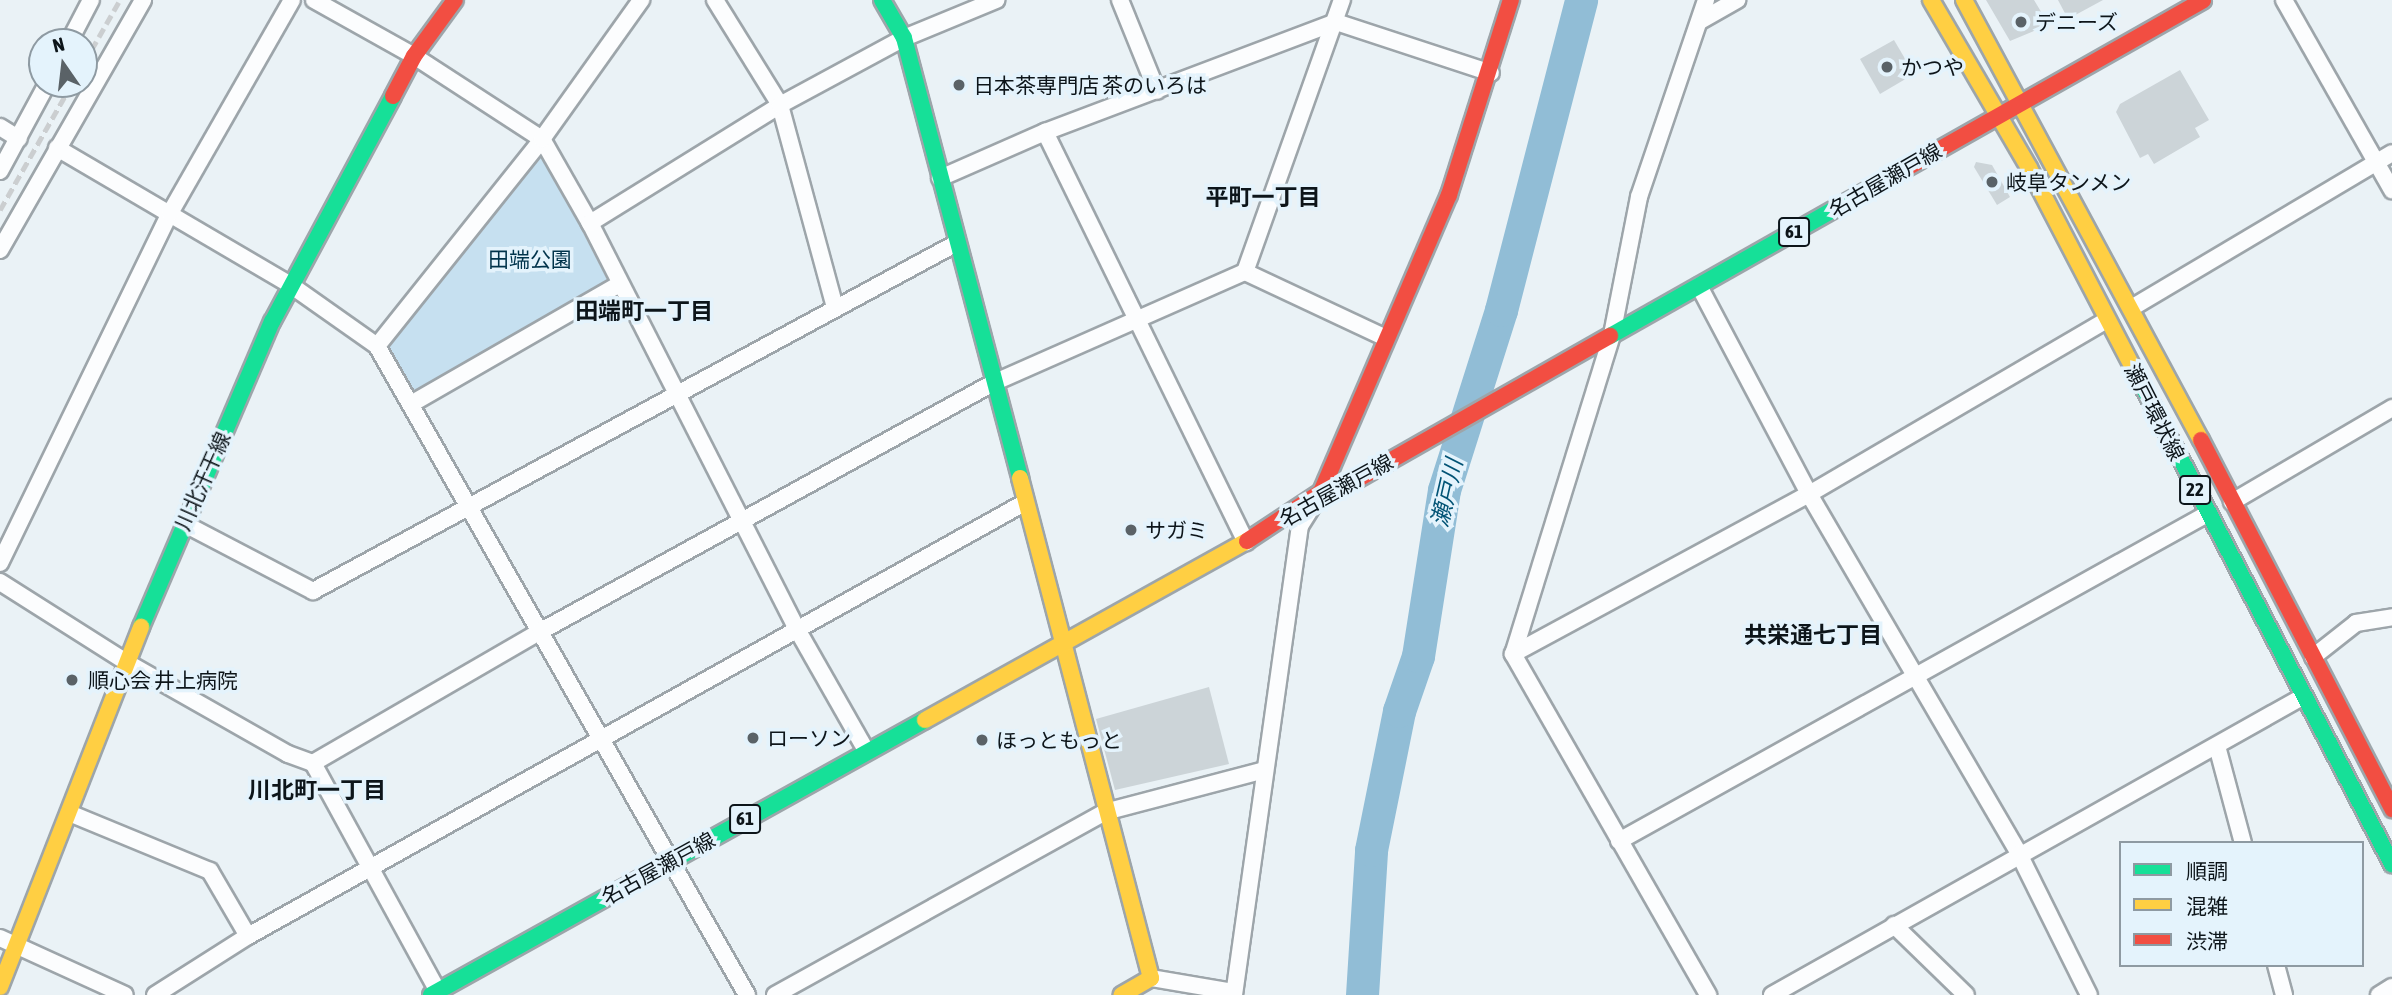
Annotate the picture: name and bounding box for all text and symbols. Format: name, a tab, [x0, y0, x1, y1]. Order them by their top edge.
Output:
place label: デニーズ	[2035, 9, 2119, 35]
marker: デニーズ	[2013, 14, 2029, 30]
north arrow	[28, 28, 98, 98]
text: N	[50, 33, 67, 57]
place label: かつや	[1901, 54, 1964, 80]
marker: かつや	[1879, 59, 1895, 75]
place label: 日本茶専門店 茶のいろは	[973, 72, 1207, 98]
marker: 日本茶専門店 茶のいろは	[951, 77, 967, 93]
street label: 名古屋瀬戸線	[1824, 138, 1946, 222]
place label: 岐阜タンメン	[2006, 169, 2132, 195]
marker: 岐阜タンメン	[1984, 174, 2000, 190]
district label: 平町一丁目	[1206, 183, 1320, 211]
road number: 61	[1776, 216, 1812, 248]
park label: 田端公園	[488, 246, 572, 272]
district label: 田端町一丁目	[575, 297, 713, 325]
street label: 瀬戸環状線	[2120, 360, 2190, 464]
street label: 川北汗干線	[169, 428, 235, 534]
street label: 名古屋瀬戸線	[1275, 448, 1397, 532]
water label: 瀬戸川	[1426, 456, 1468, 530]
road number: 22	[2178, 475, 2212, 505]
place label: サガミ	[1145, 517, 1208, 543]
marker: サガミ	[1123, 522, 1139, 538]
district label: 共栄通七丁目	[1744, 621, 1882, 649]
place label: 順心会 井上病院	[88, 667, 238, 693]
marker: 順心会 井上病院	[62, 670, 82, 690]
place label: ローソン	[767, 725, 851, 751]
place label: ほっともっと	[996, 727, 1122, 753]
marker: ローソン	[745, 730, 761, 746]
marker: ほっともっと	[974, 732, 990, 748]
district label: 川北町一丁目	[248, 776, 386, 804]
road number: 61	[728, 804, 762, 834]
street label: 名古屋瀬戸線	[597, 826, 719, 910]
legend	[2119, 841, 2364, 967]
text: 順調	[2186, 859, 2228, 883]
text: 混雑	[2186, 894, 2228, 918]
text: 渋滞	[2186, 929, 2228, 953]

